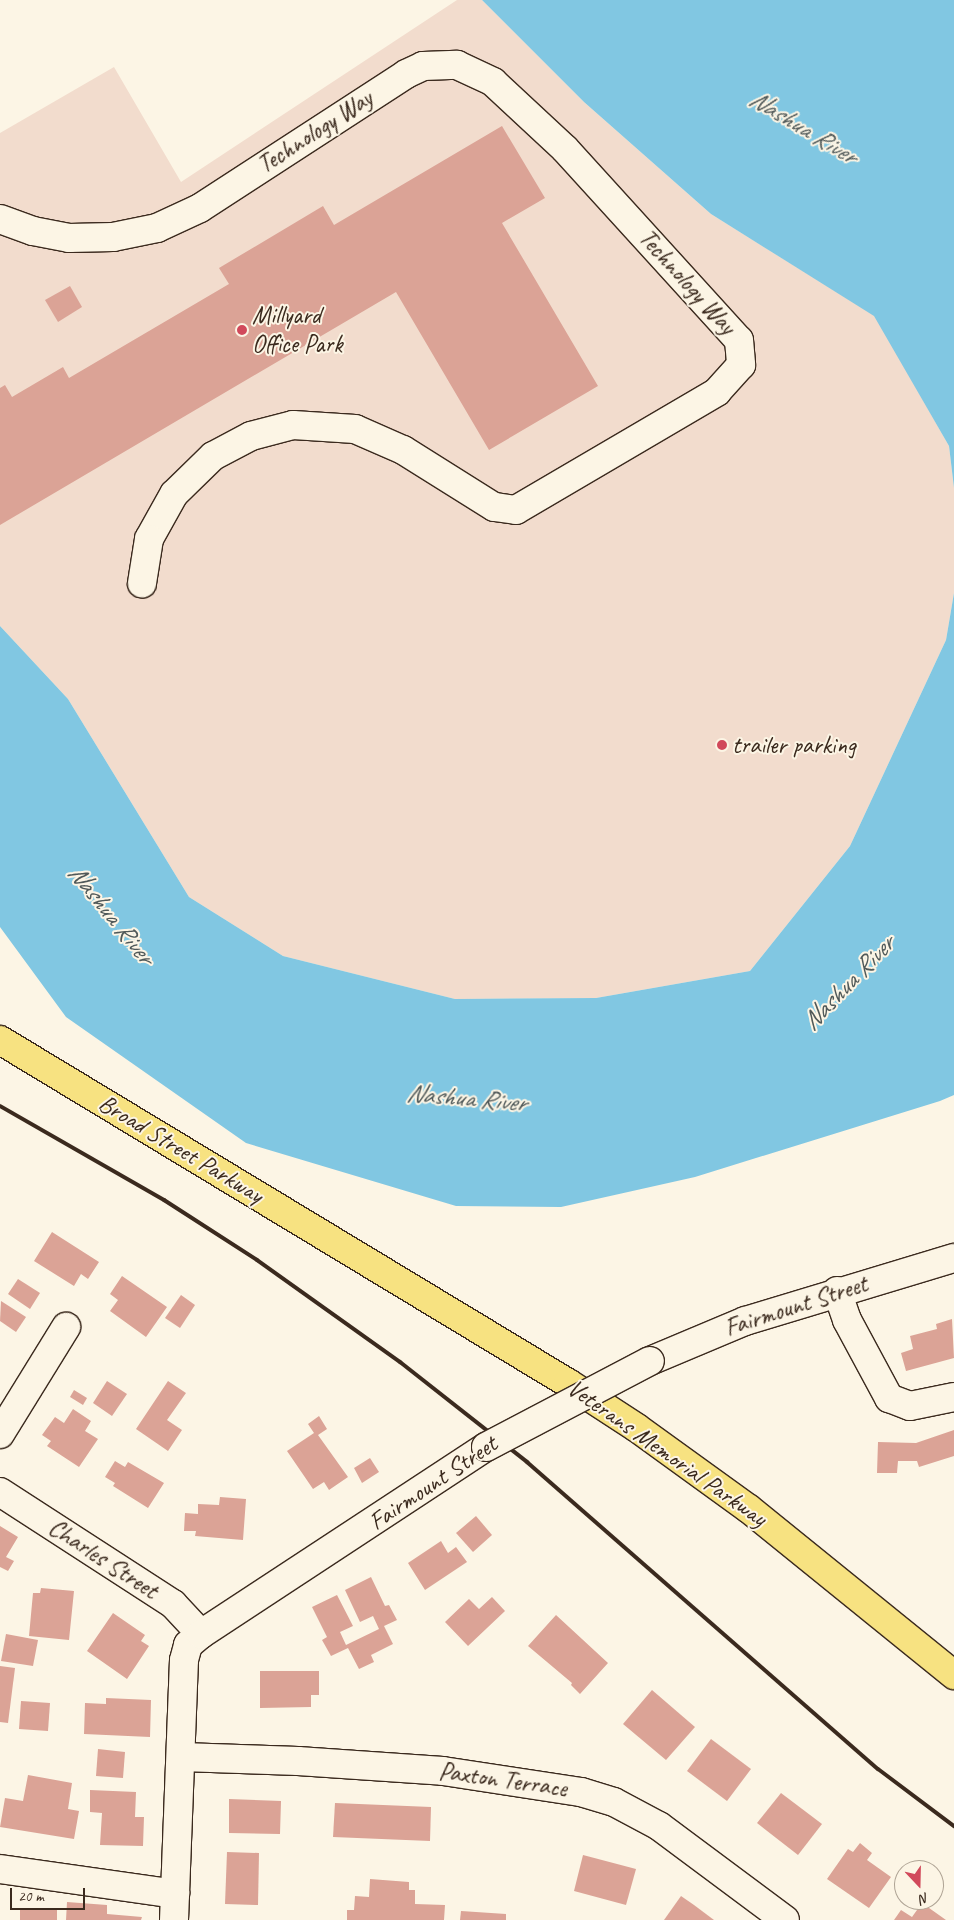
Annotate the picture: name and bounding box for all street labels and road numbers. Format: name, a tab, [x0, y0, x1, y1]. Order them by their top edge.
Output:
street label: Technology Way	[252, 84, 378, 180]
street label: Technology Way	[632, 223, 742, 341]
street label: Broad Street Parkway	[93, 1088, 269, 1210]
street label: Fairmount Street	[721, 1269, 871, 1343]
street label: Veterans Memorial Parkway	[562, 1373, 772, 1533]
street label: Fairmount Street	[363, 1429, 503, 1537]
street label: Charles Street	[43, 1512, 163, 1606]
street label: Paxton Terrace	[438, 1756, 568, 1804]

